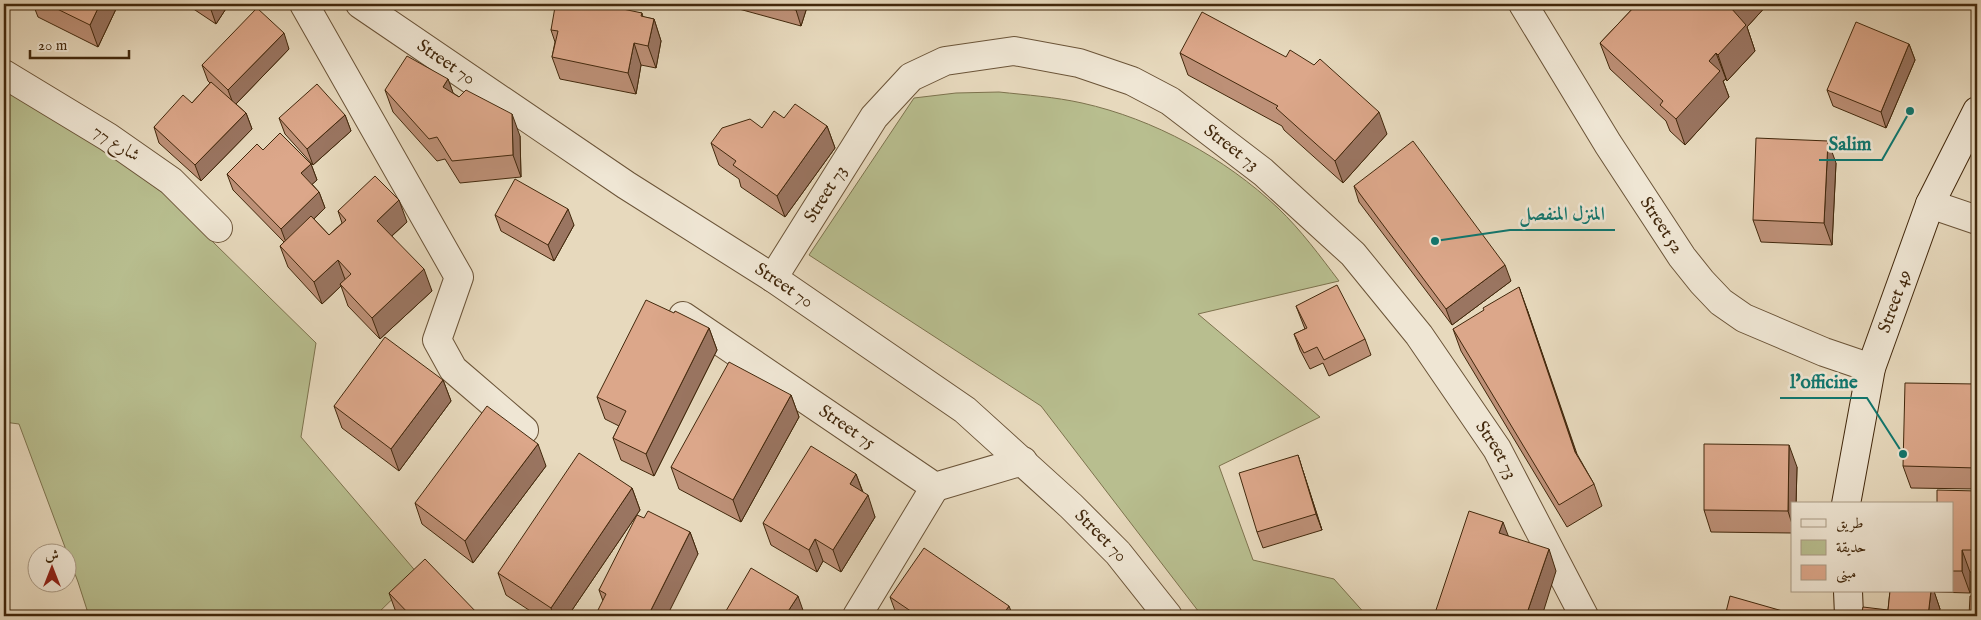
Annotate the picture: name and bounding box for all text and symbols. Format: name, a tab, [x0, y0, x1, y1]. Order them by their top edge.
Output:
scale bar	[30, 28, 129, 60]
street label: Street 70	[412, 34, 480, 91]
text: 20 m	[38, 36, 68, 55]
street label: Street 73	[1199, 119, 1264, 176]
street label: شارع 77	[87, 120, 144, 169]
callout: Salim	[1819, 126, 1882, 160]
text: Salim	[1829, 133, 1872, 157]
street label: Street 73	[799, 161, 852, 227]
street label: Street 52	[1634, 192, 1688, 258]
callout: المنزل المنفصل	[1510, 196, 1615, 230]
text: المنزل المنفصل	[1519, 203, 1605, 227]
street label: Street 70	[750, 258, 818, 314]
street label: Street 49	[1873, 267, 1917, 336]
callout: l'officine	[1780, 364, 1867, 398]
text: l'officine	[1789, 371, 1858, 395]
street label: Street 75	[814, 400, 880, 455]
street label: Street 73	[1470, 417, 1522, 483]
legend	[1791, 502, 1954, 592]
street label: Street 70	[1069, 504, 1132, 567]
text: طريق	[1836, 514, 1863, 533]
text: حديقة	[1836, 538, 1866, 557]
north arrow	[28, 542, 78, 592]
text: ش	[45, 547, 59, 565]
text: مبنى	[1836, 564, 1856, 584]

